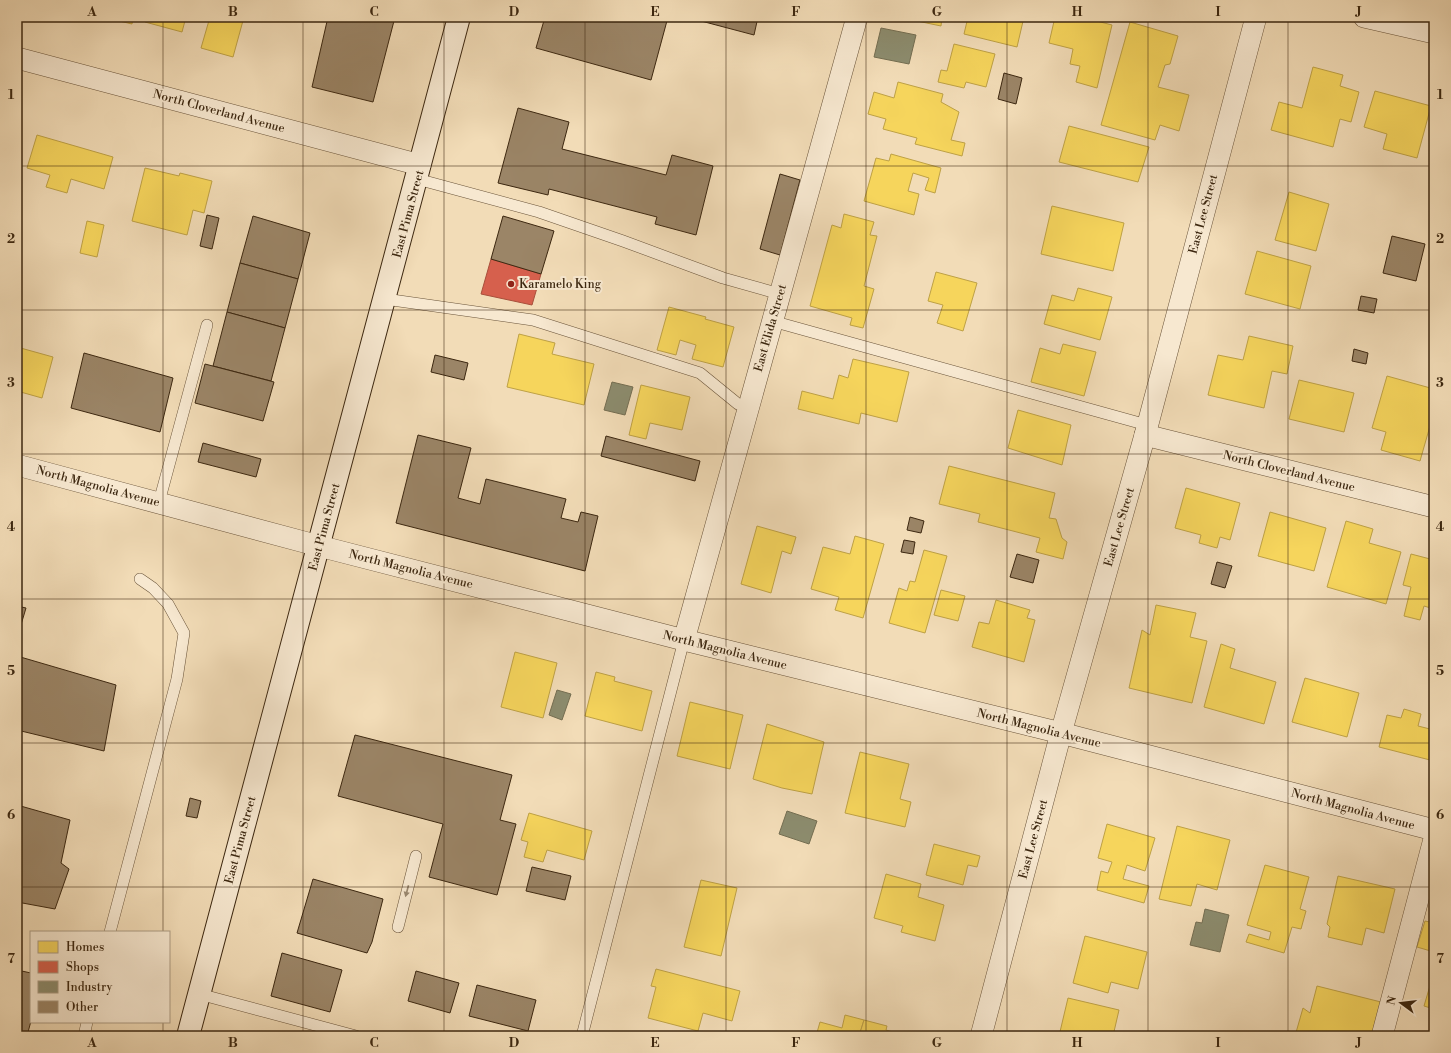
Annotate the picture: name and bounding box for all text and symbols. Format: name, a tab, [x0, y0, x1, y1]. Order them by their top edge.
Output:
text: A	[86, 4, 97, 20]
text: B	[228, 4, 238, 20]
text: C	[369, 4, 379, 20]
text: D	[509, 4, 519, 20]
text: E	[650, 4, 660, 20]
text: F	[791, 4, 801, 20]
text: G	[932, 4, 943, 20]
text: H	[1072, 4, 1083, 20]
text: I	[1215, 4, 1221, 20]
text: J	[1354, 4, 1362, 20]
text: 1	[8, 87, 15, 103]
street label: North Cloverland Avenue	[151, 87, 286, 136]
text: 1	[1437, 87, 1444, 103]
street label: East Pima Street	[390, 168, 428, 260]
street label: East Lee Street	[1186, 172, 1221, 255]
text: 2	[7, 231, 15, 247]
text: 2	[1436, 231, 1444, 247]
place label: Karamelo King	[519, 277, 602, 292]
marker: Karamelo King	[506, 279, 516, 289]
street label: East Elida Street	[751, 282, 790, 374]
text: 3	[7, 375, 15, 391]
text: 3	[1436, 375, 1444, 391]
street label: North Cloverland Avenue	[1221, 448, 1357, 495]
street label: North Magnolia Avenue	[34, 463, 161, 510]
street label: East Pima Street	[306, 481, 344, 573]
street label: East Lee Street	[1101, 485, 1138, 568]
text: 4	[7, 519, 16, 535]
text: 4	[1436, 519, 1445, 535]
street label: North Magnolia Avenue	[347, 547, 475, 592]
street label: North Magnolia Avenue	[661, 628, 789, 673]
text: 5	[7, 663, 15, 679]
text: 5	[1436, 663, 1444, 679]
street label: North Magnolia Avenue	[975, 706, 1103, 751]
street label: North Magnolia Avenue	[1289, 786, 1416, 833]
street label: East Pima Street	[222, 794, 260, 886]
street label: East Lee Street	[1016, 797, 1051, 880]
text: 6	[7, 807, 15, 823]
text: 6	[1436, 807, 1444, 823]
one-way arrow	[404, 885, 410, 897]
legend	[30, 931, 170, 1023]
text: Homes	[66, 940, 104, 955]
text: 7	[7, 951, 15, 967]
text: 7	[1436, 951, 1444, 967]
text: Shops	[66, 960, 99, 975]
text: Industry	[66, 980, 113, 995]
north arrow	[1381, 983, 1421, 1023]
text: N	[1384, 994, 1400, 1007]
text: Other	[66, 1000, 98, 1015]
text: A	[86, 1035, 97, 1051]
text: B	[228, 1035, 238, 1051]
text: C	[369, 1035, 379, 1051]
text: D	[509, 1035, 519, 1051]
text: E	[650, 1035, 660, 1051]
text: F	[791, 1035, 801, 1051]
text: G	[932, 1035, 943, 1051]
text: H	[1072, 1035, 1083, 1051]
text: I	[1215, 1035, 1221, 1051]
text: J	[1354, 1035, 1362, 1051]

